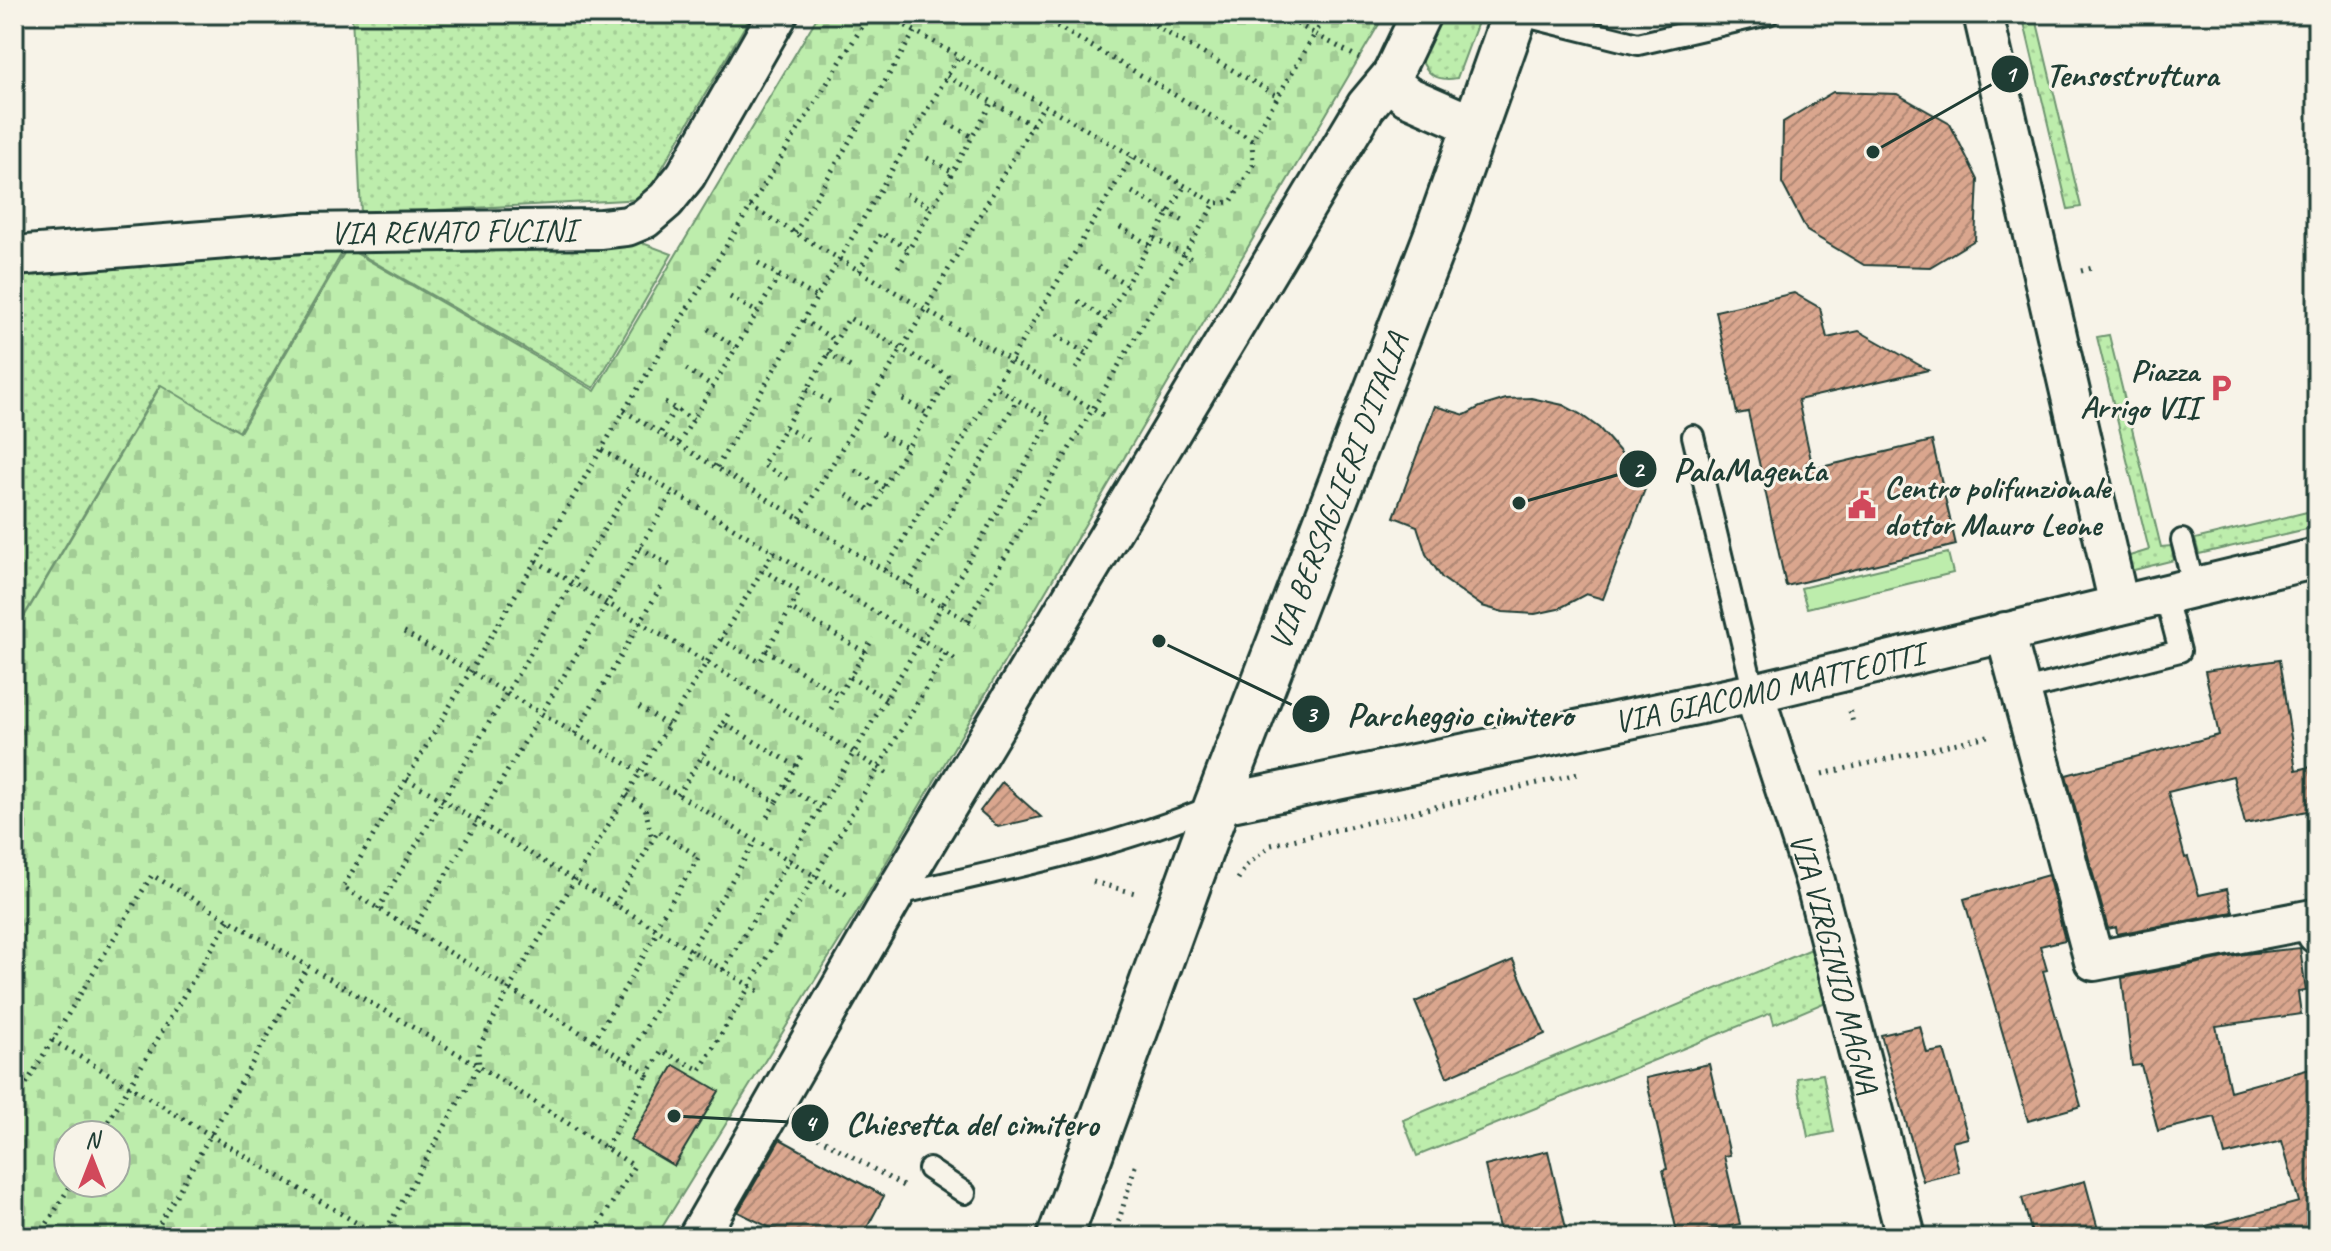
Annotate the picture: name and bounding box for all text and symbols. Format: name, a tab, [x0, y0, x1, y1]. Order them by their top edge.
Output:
callout: Tensostruttura	[1990, 45, 2234, 103]
text: Tensostruttura	[2046, 53, 2222, 96]
text: 1	[2005, 59, 2019, 89]
street label: VIA RENATO FUCINI	[330, 209, 582, 254]
street label: VIA BERSAGLIERI D'ITALIA	[1259, 326, 1419, 655]
place label: Piazza Arrigo VII	[2080, 350, 2206, 428]
parking icon: Piazza Arrigo VII	[2206, 373, 2236, 403]
callout: PalaMagenta	[1618, 440, 1843, 498]
text: PalaMagenta	[1673, 448, 1830, 491]
text: 2	[1633, 454, 1646, 484]
place label: Centro polifunzionale dottor Mauro Leone	[1884, 467, 2112, 545]
public building icon: Centro polifunzionale dottor Mauro Leone	[1847, 490, 1877, 520]
street label: VIA GIACOMO MATTEOTTI	[1610, 631, 1935, 743]
callout: Parcheggio cimitero	[1291, 685, 1589, 743]
text: Parcheggio cimitero	[1347, 693, 1577, 736]
text: 3	[1306, 699, 1319, 729]
street label: VIA VIRGINIO MAGNA	[1780, 828, 1889, 1098]
callout: Chiesetta del cimitero	[790, 1094, 1114, 1152]
text: Chiesetta del cimitero	[846, 1102, 1101, 1145]
text: 4	[805, 1108, 819, 1138]
north arrow	[52, 1119, 132, 1199]
text: N	[85, 1126, 102, 1154]

